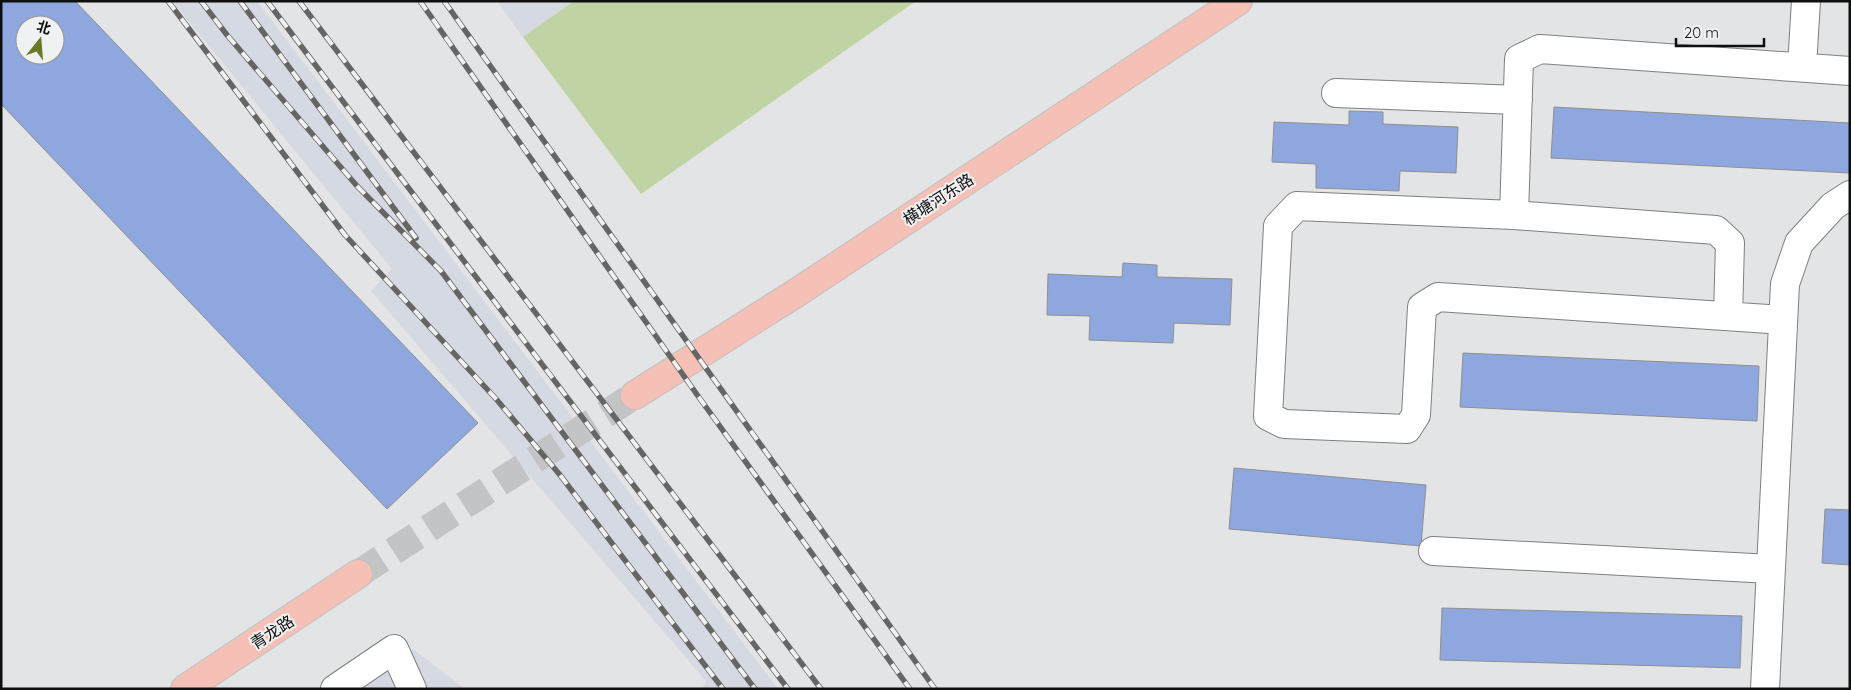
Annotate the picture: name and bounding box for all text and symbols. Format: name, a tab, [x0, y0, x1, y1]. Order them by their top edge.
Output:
north arrow	[15, 15, 65, 65]
scale bar	[1676, 15, 1764, 47]
text: 北	[34, 17, 53, 38]
text: 20 m	[1684, 23, 1719, 42]
street label: 横塘河东路	[899, 169, 977, 229]
street label: 青龙路	[246, 611, 298, 653]

